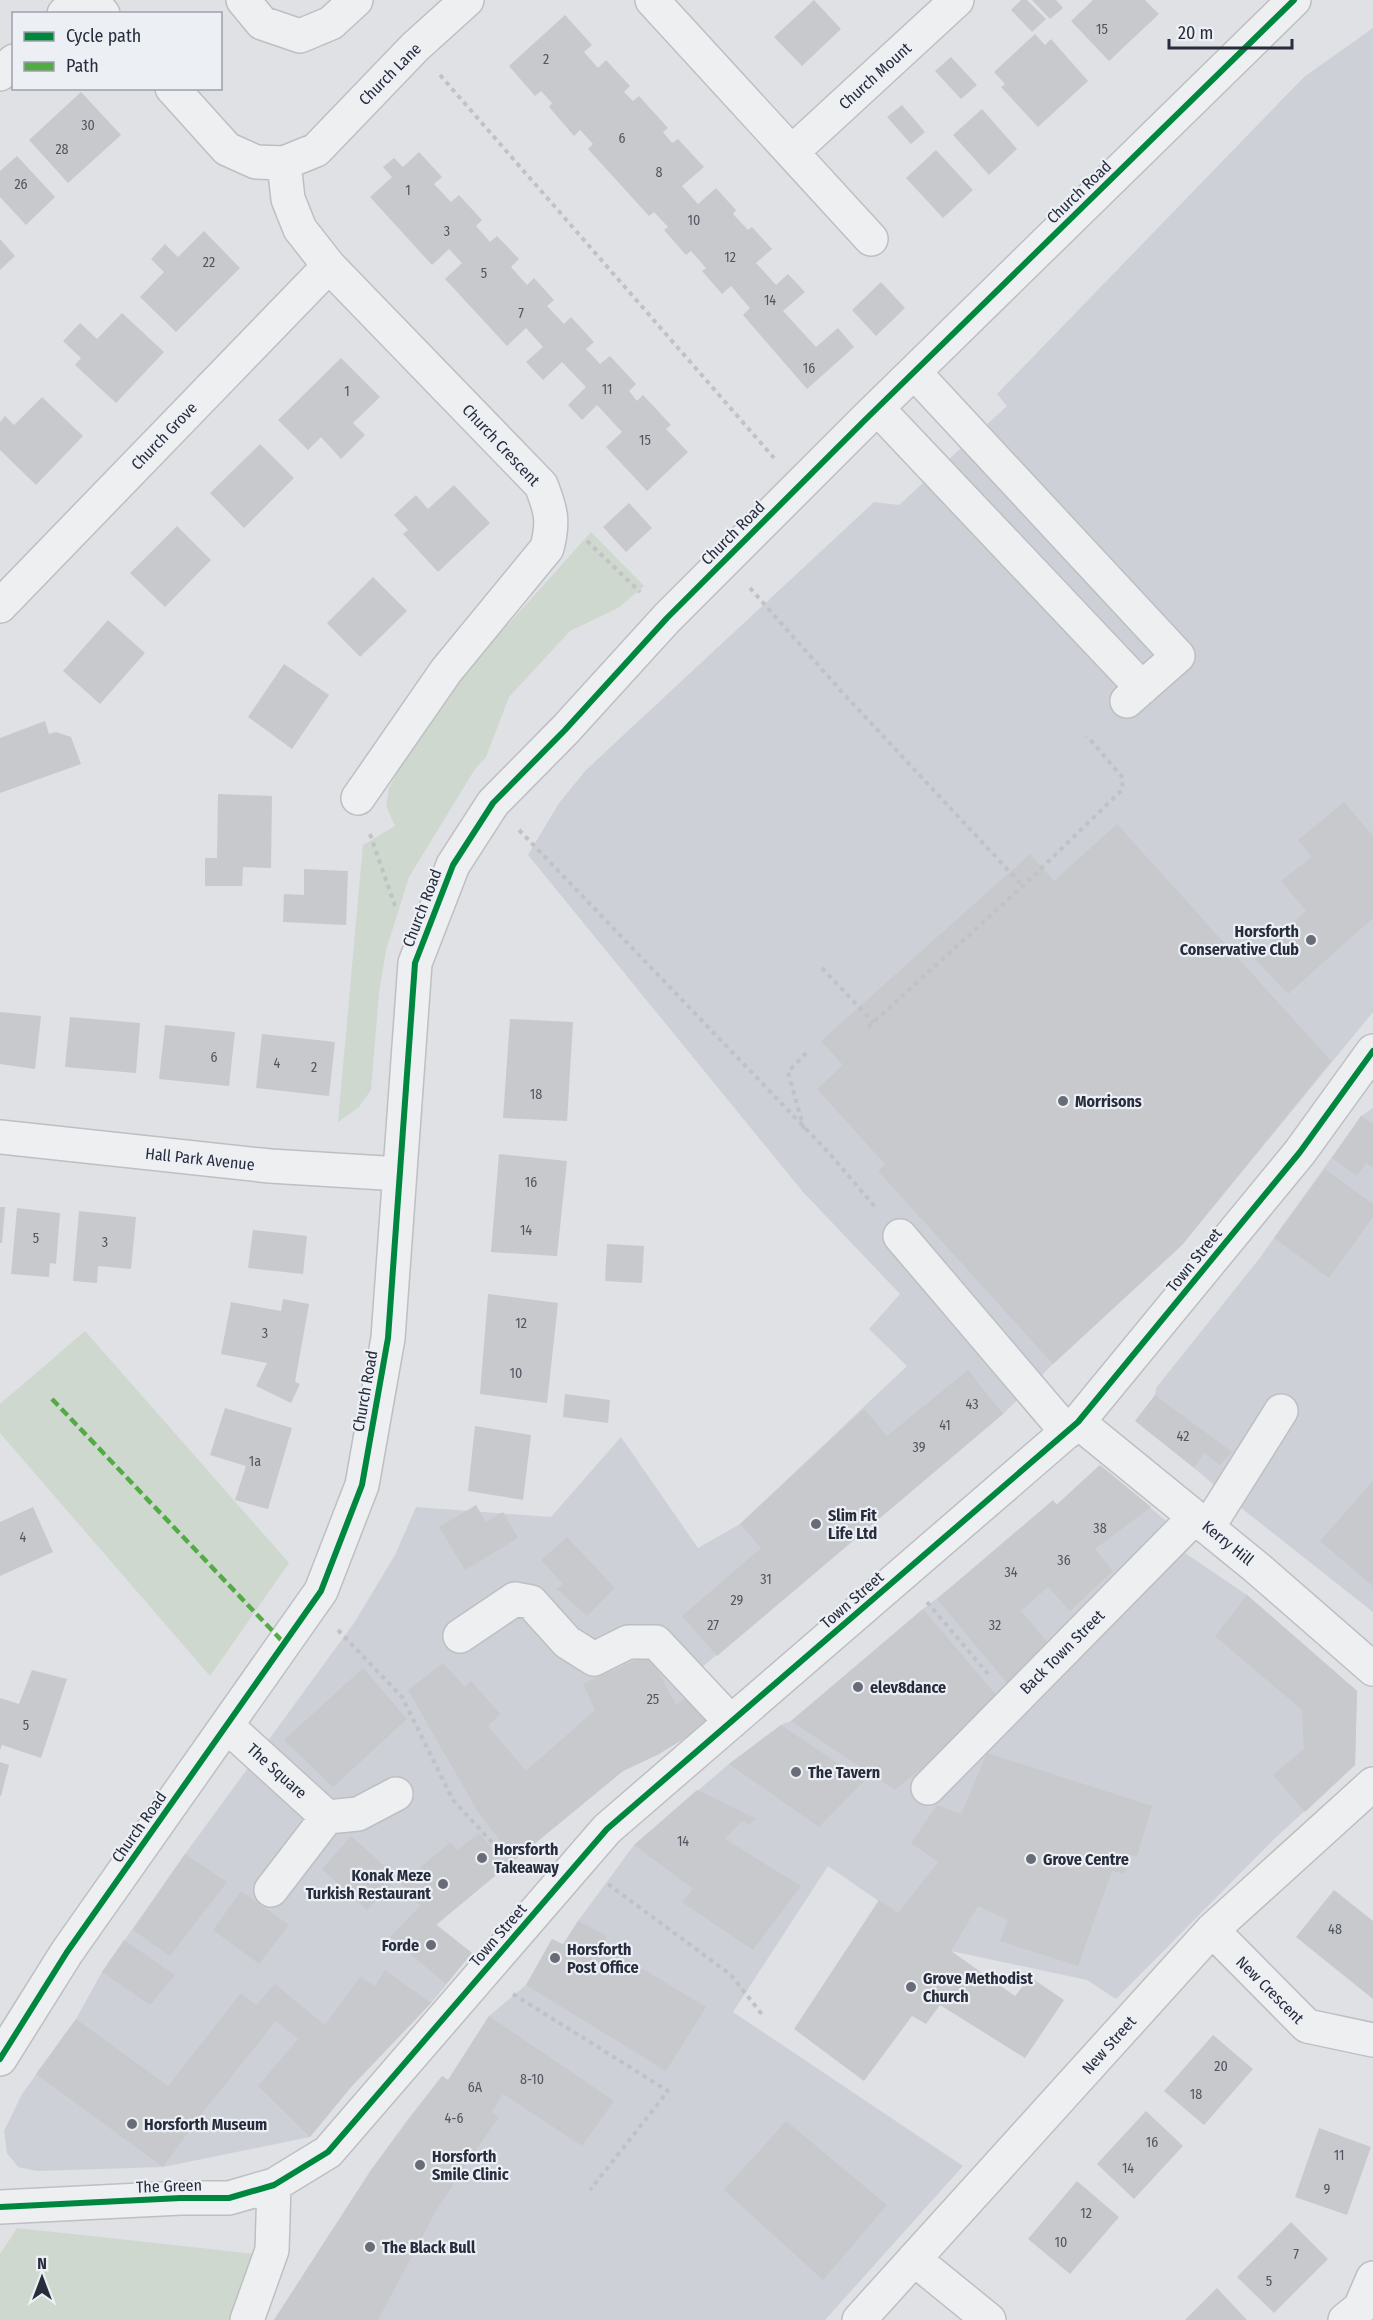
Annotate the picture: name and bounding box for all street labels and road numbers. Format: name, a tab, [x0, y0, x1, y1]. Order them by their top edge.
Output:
street label: Church Mount	[835, 38, 916, 113]
street label: Church Lane	[355, 39, 425, 109]
street label: Church Road	[1043, 157, 1115, 227]
street label: Church Grove	[127, 398, 201, 474]
street label: Church Crescent	[458, 400, 544, 490]
street label: Church Road	[697, 497, 769, 569]
street label: Church Road	[398, 866, 446, 950]
street label: Hall Park Avenue	[144, 1144, 256, 1174]
street label: Town Street	[1162, 1224, 1226, 1296]
street label: Church Road	[349, 1349, 381, 1433]
street label: Kerry Hill	[1199, 1517, 1257, 1569]
street label: Town Street	[817, 1567, 888, 1632]
street label: Back Town Street	[1016, 1605, 1109, 1698]
street label: The Square	[243, 1739, 311, 1803]
street label: Church Road	[108, 1788, 170, 1866]
street label: Town Street	[466, 1899, 531, 1970]
street label: New Crescent	[1232, 1952, 1308, 2028]
street label: New Street	[1078, 2012, 1140, 2078]
street label: The Green	[136, 2175, 202, 2197]

